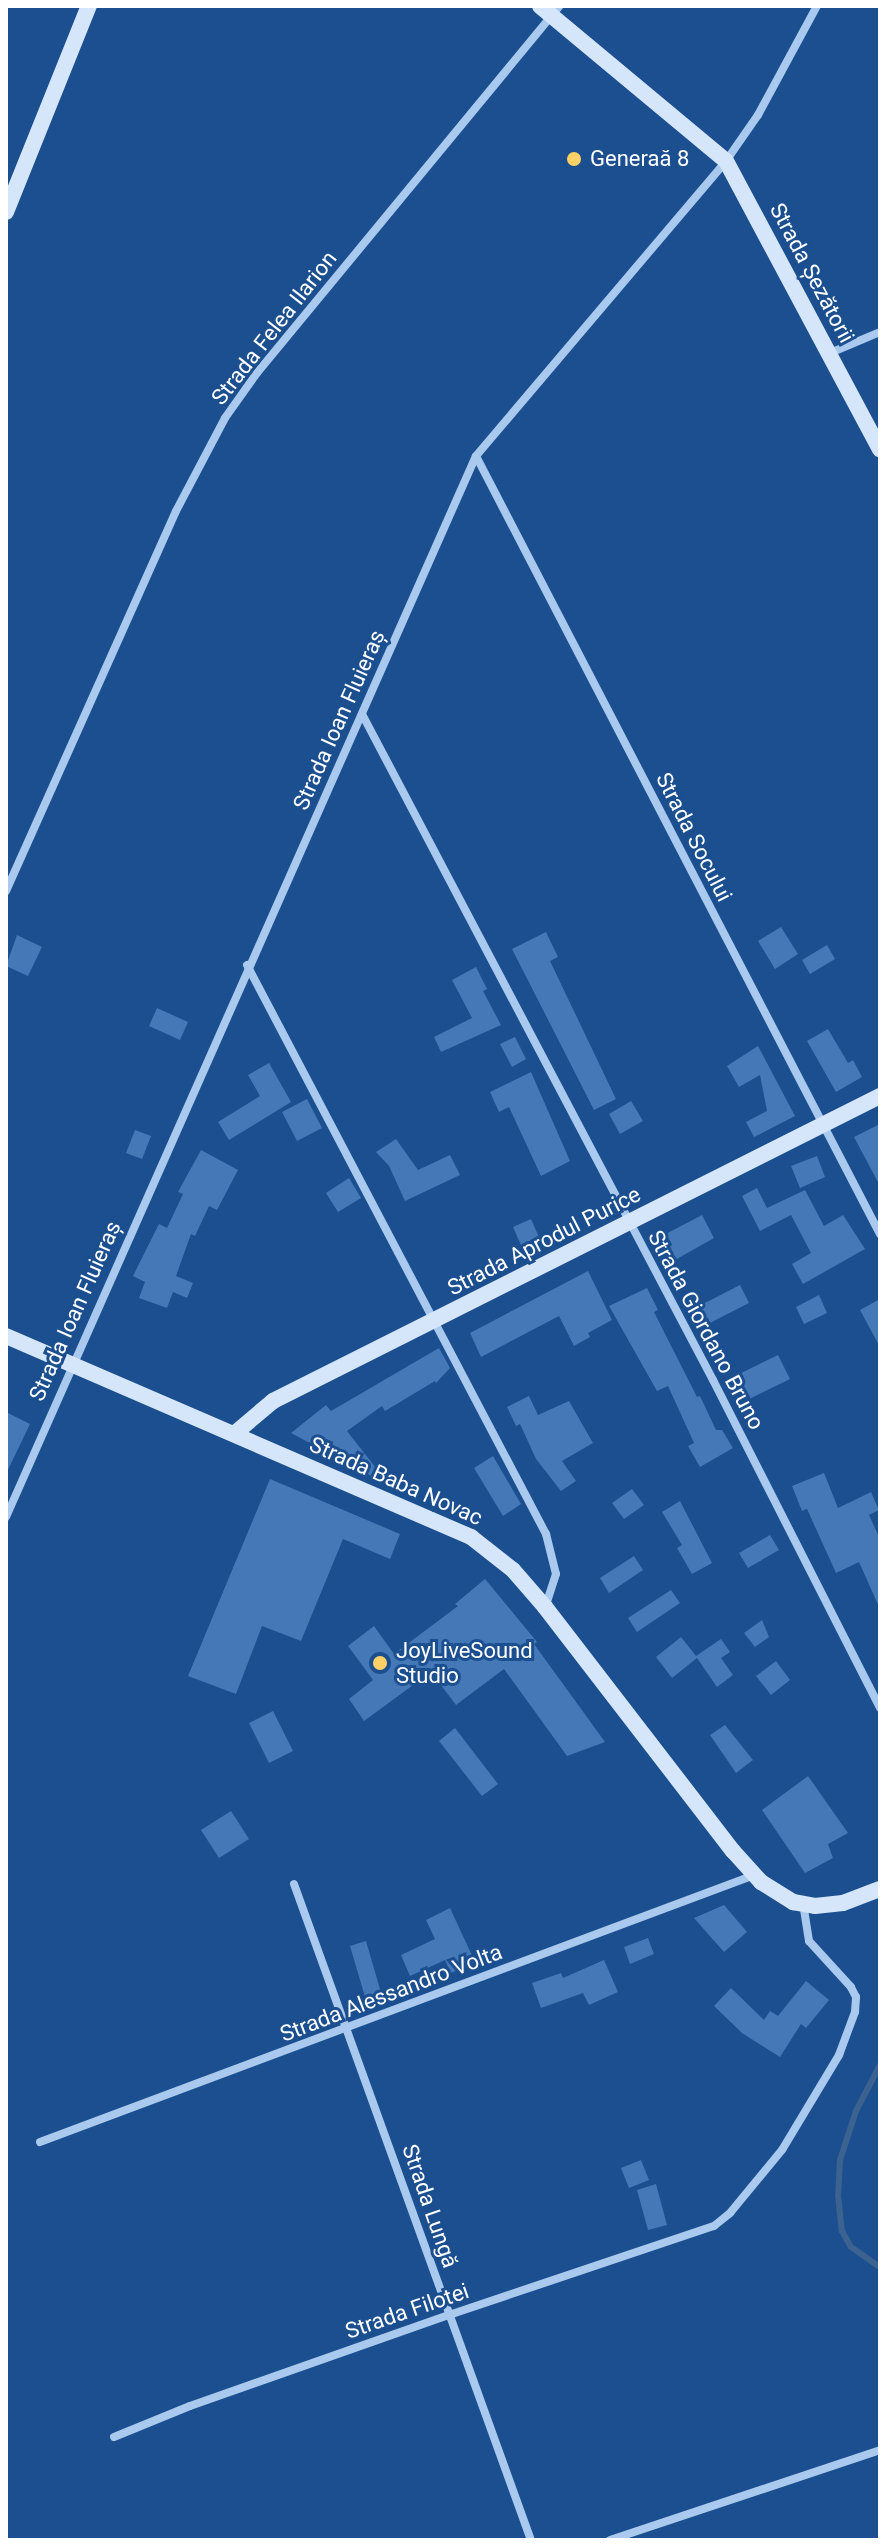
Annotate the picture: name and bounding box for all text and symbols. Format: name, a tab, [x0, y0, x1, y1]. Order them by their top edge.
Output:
place label: Generaă 8	[590, 146, 689, 172]
marker: Generaă 8	[565, 150, 583, 168]
street label: Strada Șezătorii	[764, 199, 860, 347]
street label: Strada Felea Ilarion	[206, 246, 342, 410]
street label: Strada Ioan Fluieraș	[287, 626, 391, 814]
street label: Strada Socului	[650, 768, 738, 906]
street label: Strada Aprodul Purice	[443, 1181, 645, 1301]
street label: Strada Ioan Fluieraș	[23, 1217, 127, 1405]
street label: Strada Giordano Bruno	[642, 1226, 770, 1434]
street label: Strada Baba Novac	[305, 1431, 487, 1531]
place label: JoyLiveSound Studio	[396, 1637, 533, 1688]
marker: JoyLiveSound Studio	[371, 1654, 389, 1672]
street label: Strada Alessandro Volta	[276, 1938, 506, 2048]
street label: Strada Lungă	[397, 2141, 463, 2271]
street label: Strada Filotei	[342, 2278, 472, 2344]

